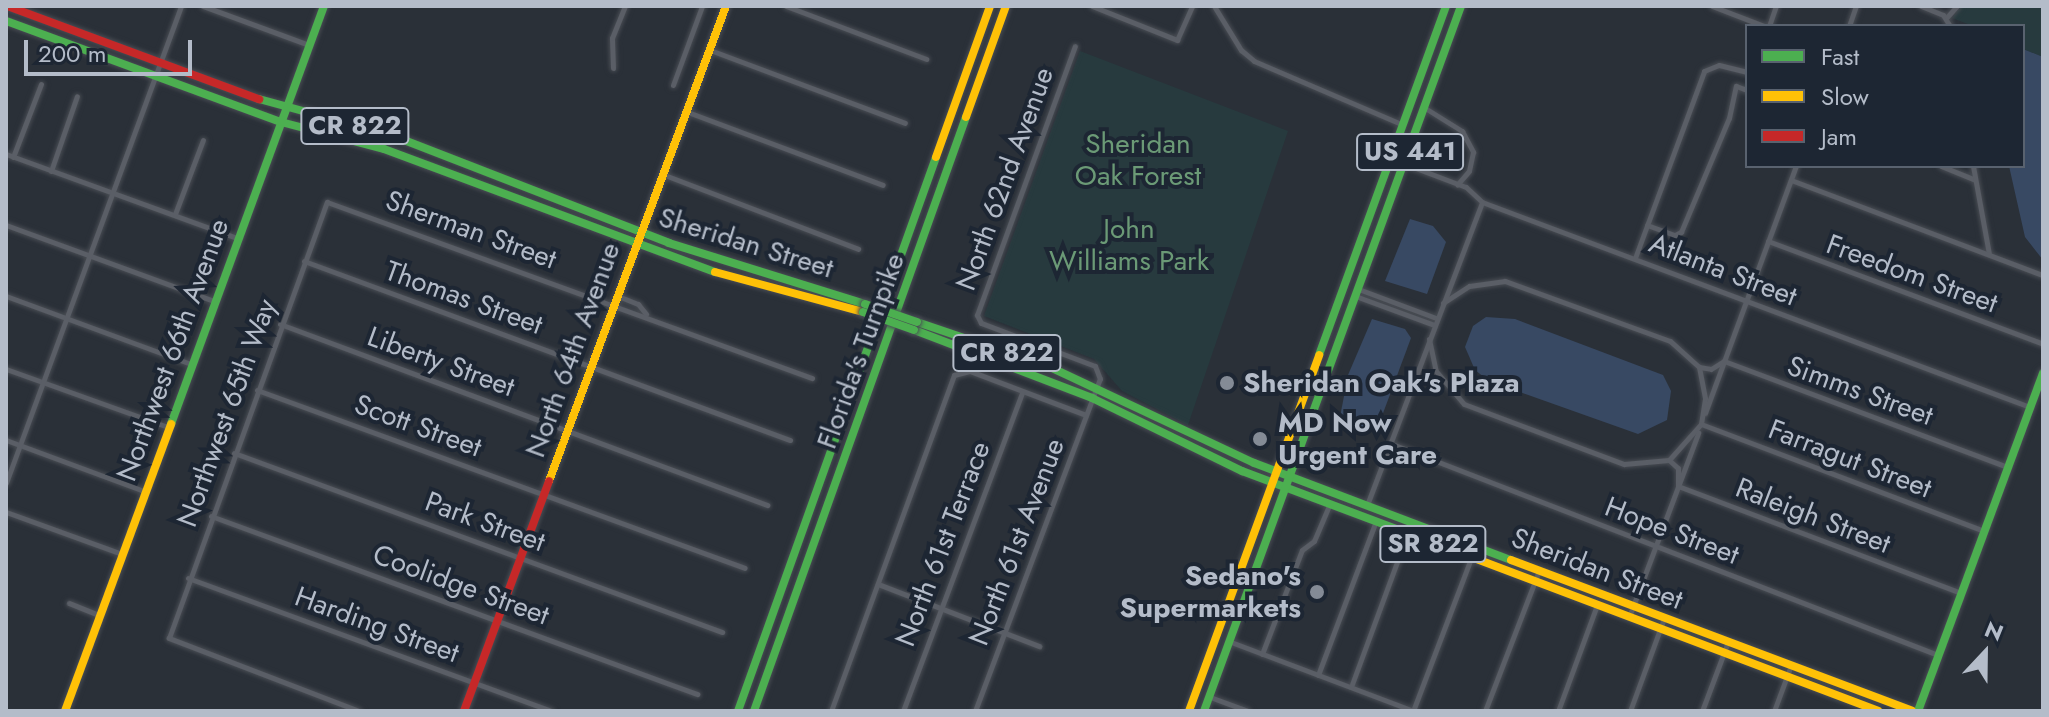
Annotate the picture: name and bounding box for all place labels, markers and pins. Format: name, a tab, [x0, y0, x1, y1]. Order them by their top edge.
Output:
place label: Sheridan Oak's Plaza	[1243, 366, 1520, 400]
marker: Sheridan Oak's Plaza	[1218, 374, 1236, 392]
place label: MD Now Urgent Care	[1278, 406, 1437, 472]
marker: MD Now Urgent Care	[1249, 428, 1271, 450]
place label: Sedano's Supermarkets	[1120, 559, 1301, 625]
marker: Sedano's Supermarkets	[1308, 583, 1326, 601]

